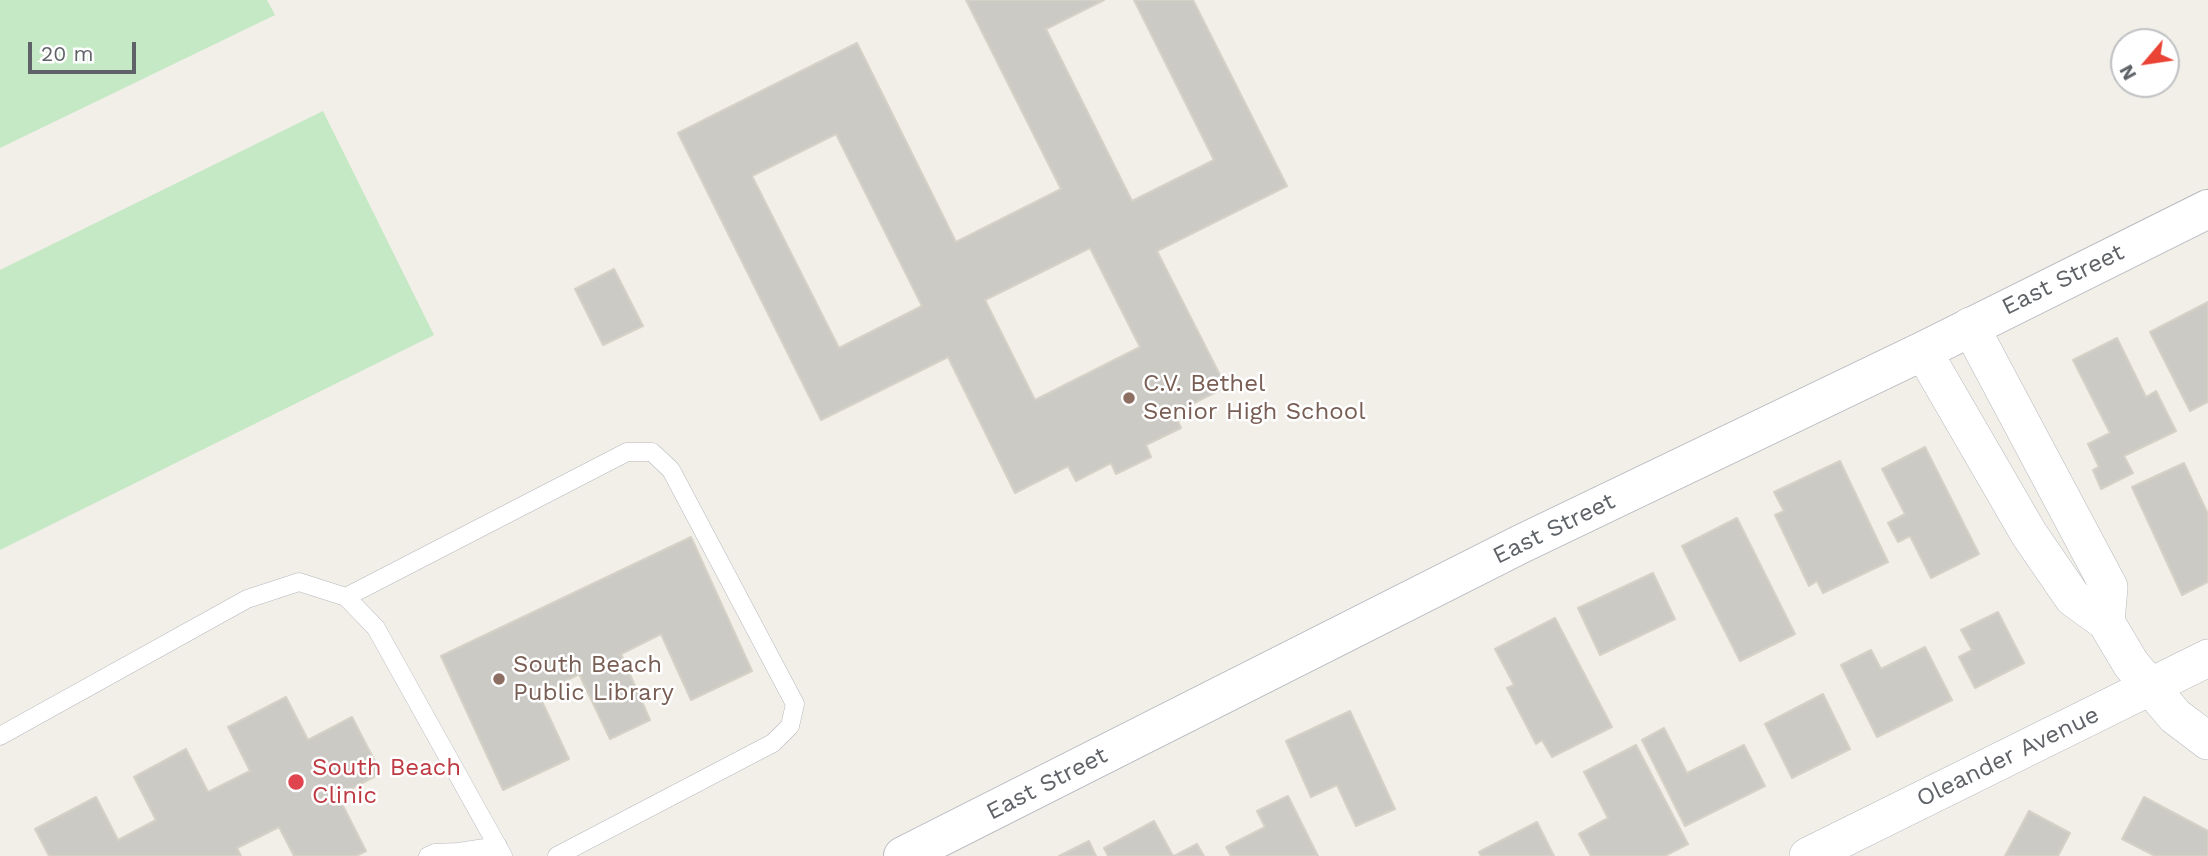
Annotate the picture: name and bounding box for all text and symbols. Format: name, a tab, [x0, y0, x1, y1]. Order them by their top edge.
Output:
scale bar	[32, 28, 140, 72]
north arrow	[2110, 28, 2180, 98]
text: 20 m	[41, 41, 93, 66]
text: N	[2114, 61, 2141, 84]
street label: East Street	[1997, 238, 2129, 322]
place label: C.V. Bethel Senior High School	[1143, 370, 1365, 426]
marker: C.V. Bethel Senior High School	[1121, 390, 1137, 406]
street label: East Street	[1488, 487, 1620, 571]
place label: South Beach Public Library	[513, 651, 674, 707]
marker: South Beach Public Library	[491, 671, 507, 687]
street label: Oleander Avenue	[1912, 700, 2104, 814]
street label: East Street	[982, 741, 1112, 827]
place label: South Beach Clinic	[312, 754, 461, 810]
marker: South Beach Clinic	[286, 772, 306, 792]

